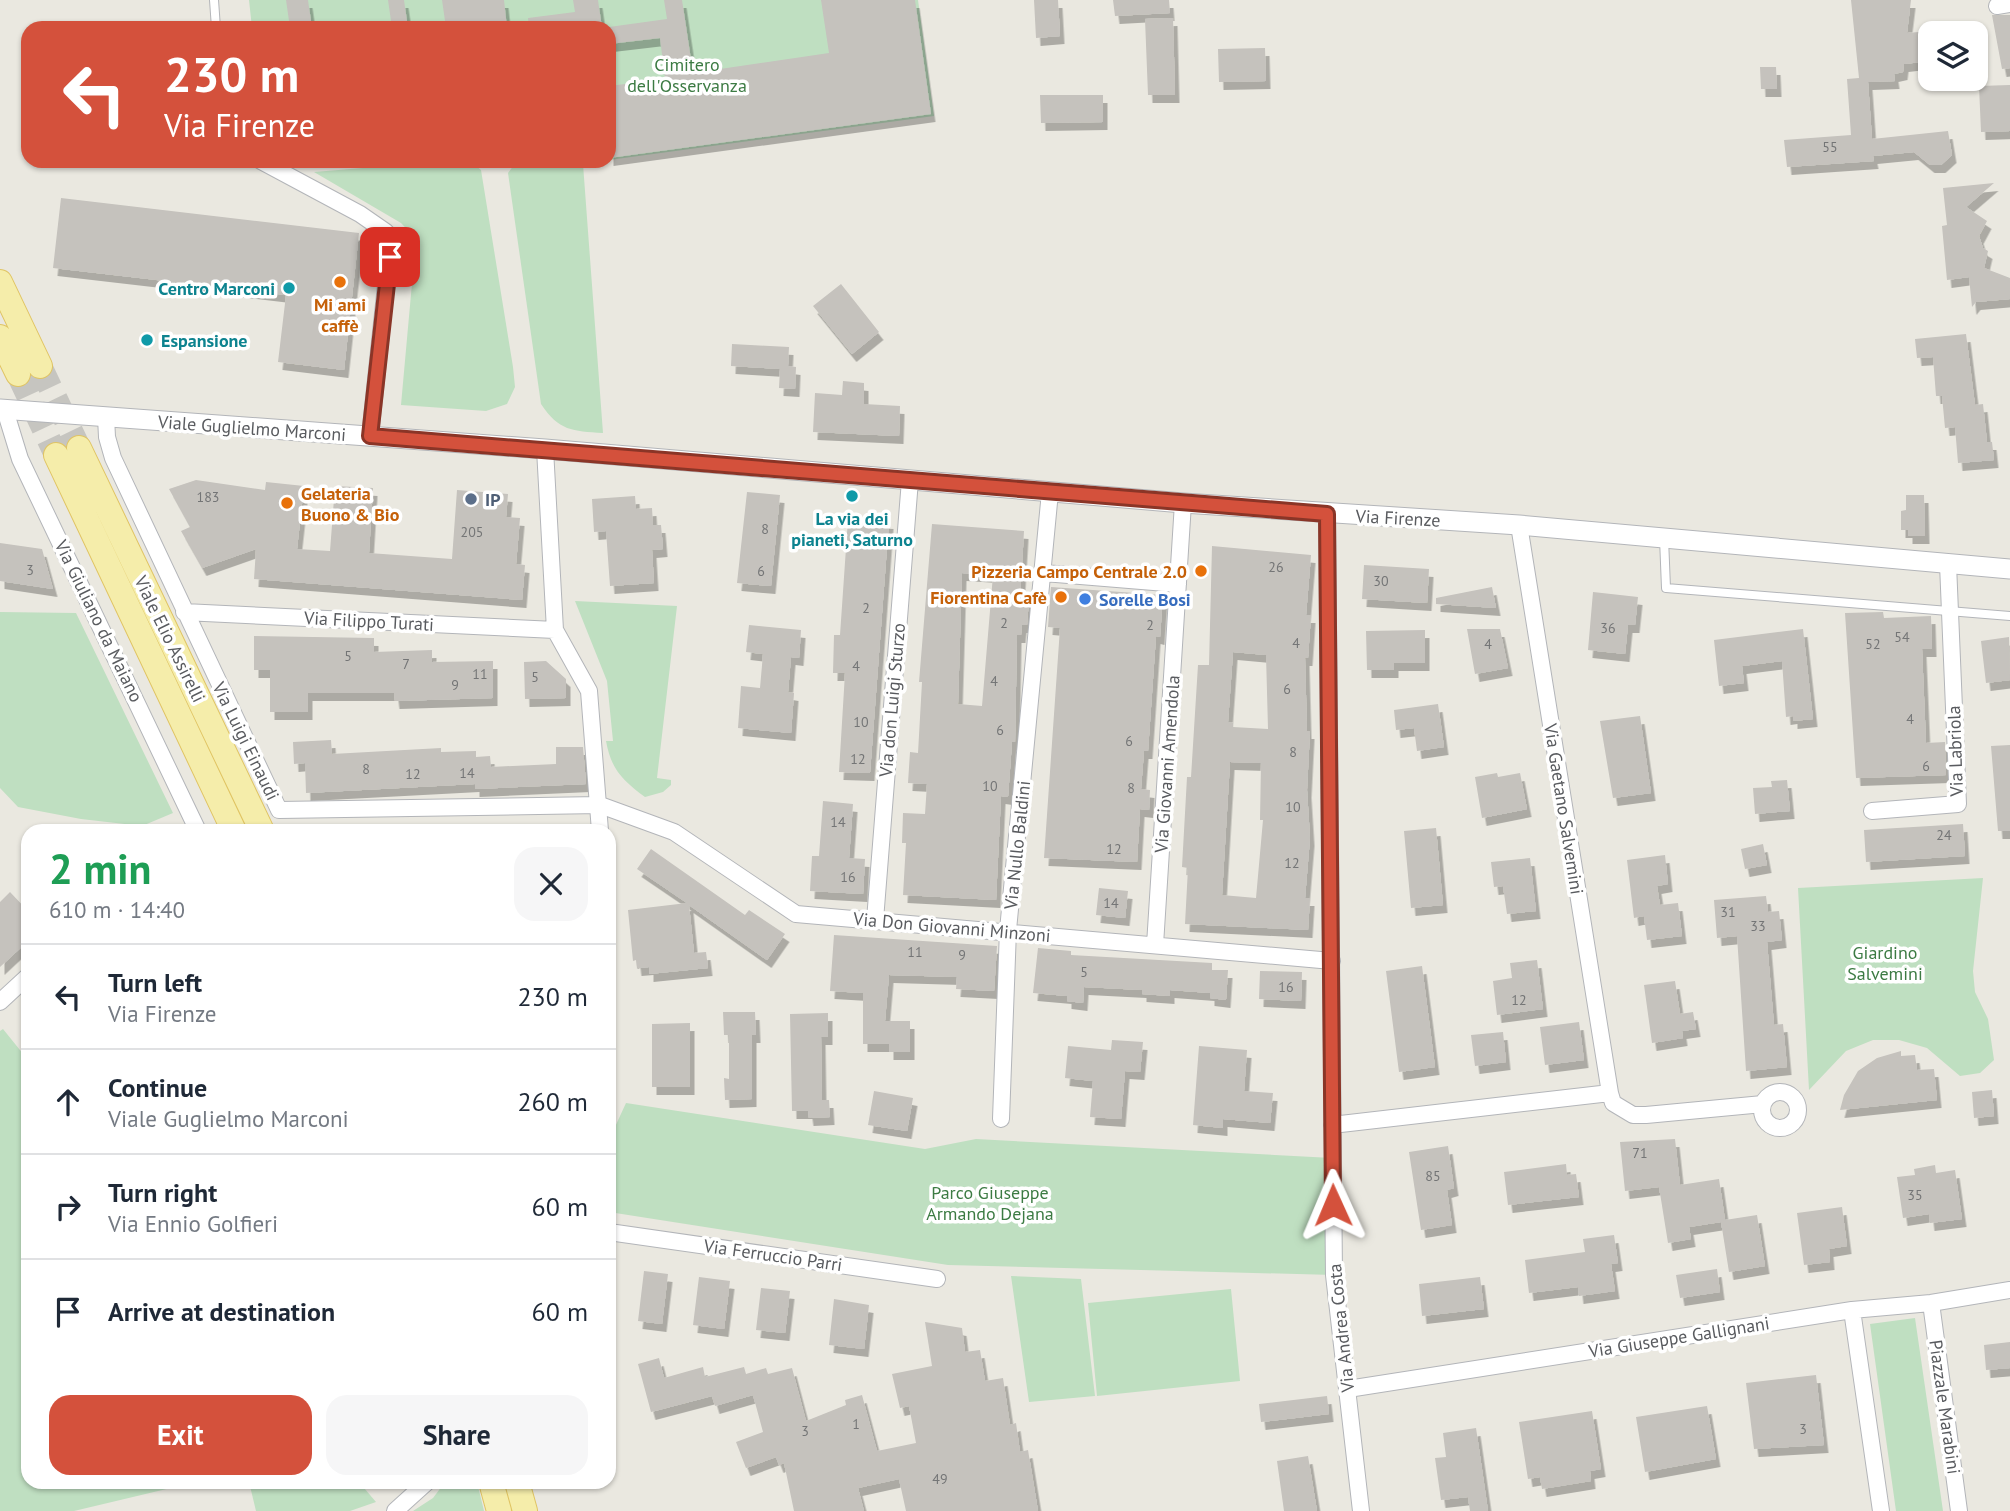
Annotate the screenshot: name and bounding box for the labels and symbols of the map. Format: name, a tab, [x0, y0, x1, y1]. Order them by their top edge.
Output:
park label: Cimitero dell'Osservanza	[627, 53, 747, 97]
house number: 55	[1822, 138, 1838, 156]
pin	[360, 227, 420, 287]
marker: Mi ami caffè	[332, 274, 348, 290]
place label: Centro Marconi	[158, 277, 275, 300]
marker: Centro Marconi	[281, 280, 297, 296]
place label: Mi ami caffè	[314, 293, 366, 337]
place label: Espansione	[161, 329, 248, 352]
marker: Espansione	[139, 332, 155, 348]
street label: Viale Guglielmo Marconi	[156, 410, 347, 446]
place label: Gelateria Buono & Bio	[301, 482, 400, 526]
house number: 183	[197, 488, 219, 506]
place label: IP	[485, 488, 500, 511]
marker: La via dei pianeti, Saturno	[844, 488, 860, 504]
marker: IP	[463, 491, 479, 507]
marker: Gelateria Buono & Bio	[279, 495, 295, 511]
street label: Via Firenze	[1354, 504, 1441, 532]
place label: La via dei pianeti, Saturno	[791, 507, 913, 551]
house number: 8	[761, 520, 769, 538]
house number: 205	[461, 523, 483, 541]
street label: Via Giuliano da Maiano	[49, 535, 148, 706]
house number: 26	[1268, 558, 1284, 576]
place label: Pizzeria Campo Centrale 2.0	[971, 560, 1187, 583]
house number: 3	[26, 561, 34, 579]
house number: 6	[757, 562, 765, 580]
marker: Pizzeria Campo Centrale 2.0	[1193, 563, 1209, 579]
street label: Viale Elio Assirelli	[129, 571, 211, 706]
house number: 30	[1373, 572, 1389, 590]
place label: Fiorentina Cafè	[930, 586, 1047, 609]
place label: Sorelle Bosi	[1099, 588, 1191, 611]
marker: Fiorentina Cafè	[1053, 589, 1069, 605]
marker: Sorelle Bosi	[1077, 591, 1093, 607]
house number: 2	[862, 599, 870, 617]
street label: Via Filippo Turati	[302, 606, 435, 636]
house number: 2	[1000, 614, 1008, 632]
house number: 2	[1146, 616, 1154, 634]
house number: 36	[1600, 619, 1616, 637]
street label: Via don Luigi Sturzo	[874, 622, 910, 779]
house number: 54	[1894, 628, 1910, 646]
house number: 4	[1292, 634, 1300, 652]
house number: 4	[1484, 635, 1492, 653]
house number: 52	[1865, 635, 1881, 653]
house number: 5	[344, 647, 352, 665]
house number: 7	[402, 655, 410, 673]
house number: 4	[852, 657, 860, 675]
house number: 11	[472, 665, 488, 683]
house number: 5	[531, 668, 539, 686]
house number: 4	[990, 672, 998, 690]
street label: Via Giovanni Amendola	[1149, 674, 1185, 855]
house number: 9	[451, 676, 459, 694]
street label: Via Luigi Einaudi	[207, 677, 285, 804]
house number: 6	[1283, 680, 1291, 698]
street label: Via Labriola	[1942, 705, 1968, 798]
house number: 4	[1906, 710, 1914, 728]
house number: 10	[853, 713, 869, 731]
house number: 6	[996, 721, 1004, 739]
street label: Via Gaetano Salvemini	[1539, 721, 1589, 896]
house number: 6	[1125, 732, 1133, 750]
house number: 8	[1289, 743, 1297, 761]
house number: 12	[850, 750, 866, 768]
house number: 6	[1922, 757, 1930, 775]
house number: 8	[362, 760, 370, 778]
house number: 14	[459, 764, 475, 782]
house number: 12	[405, 765, 421, 783]
house number: 10	[982, 777, 998, 795]
street label: Via Nullo Baldini	[999, 779, 1035, 912]
house number: 8	[1127, 779, 1135, 797]
house number: 10	[1285, 798, 1301, 816]
house number: 14	[830, 813, 846, 831]
house number: 24	[1936, 826, 1952, 844]
house number: 12	[1106, 840, 1122, 858]
house number: 12	[1284, 854, 1300, 872]
house number: 16	[840, 868, 856, 886]
house number: 14	[1103, 894, 1119, 912]
house number: 31	[1720, 903, 1736, 921]
street label: Via Don Giovanni Minzoni	[851, 907, 1052, 947]
house number: 33	[1750, 917, 1766, 935]
park label: Giardino Salvemini	[1847, 941, 1923, 985]
house number: 11	[907, 943, 923, 961]
house number: 9	[958, 946, 966, 964]
house number: 5	[1080, 963, 1088, 981]
house number: 16	[1278, 978, 1294, 996]
house number: 12	[1511, 991, 1527, 1009]
house number: 71	[1632, 1144, 1648, 1162]
house number: 85	[1425, 1167, 1441, 1185]
position arrow	[1296, 1168, 1370, 1242]
park label: Parco Giuseppe Armando Dejana	[926, 1181, 1054, 1225]
house number: 35	[1907, 1186, 1923, 1204]
street label: Via Ferruccio Parri	[701, 1234, 844, 1276]
street label: Via Andrea Costa	[1323, 1263, 1359, 1394]
street label: Via Giuseppe Gallignani	[1586, 1311, 1771, 1363]
street label: Piazzale Marabini	[1924, 1338, 1966, 1476]
house number: 1	[852, 1415, 860, 1433]
house number: 3	[1799, 1420, 1807, 1438]
house number: 3	[801, 1422, 809, 1440]
house number: 49	[932, 1470, 948, 1488]

